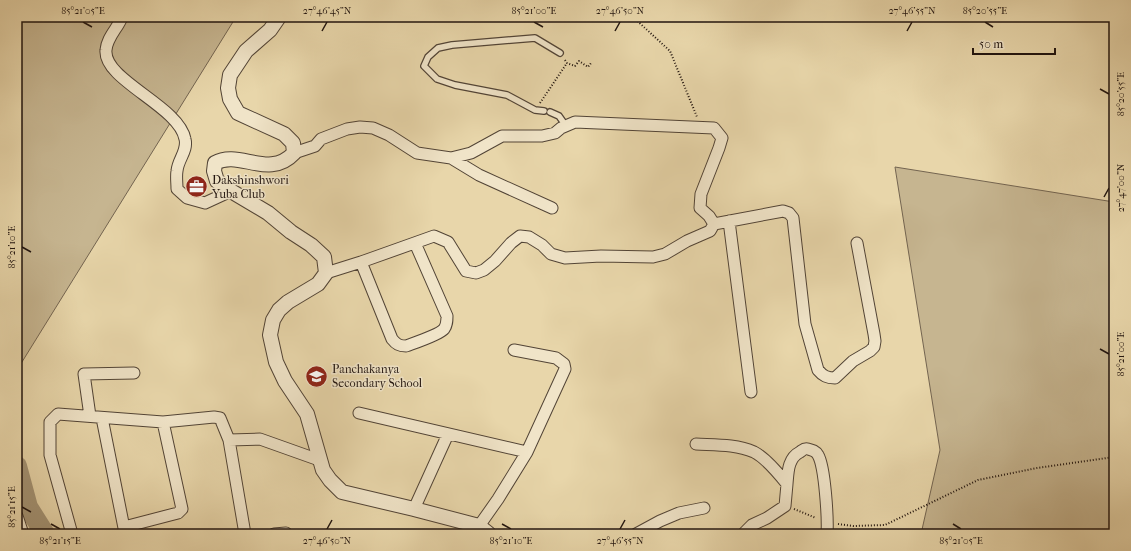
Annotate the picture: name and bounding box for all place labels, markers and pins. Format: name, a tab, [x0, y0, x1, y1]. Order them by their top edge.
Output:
place label: Dakshinshwori Yuba Club	[211, 173, 289, 201]
office icon: Dakshinshwori Yuba Club	[183, 174, 209, 200]
place label: Panchakanya Secondary School	[332, 362, 423, 390]
school or university icon: Panchakanya Secondary School	[303, 363, 329, 389]

